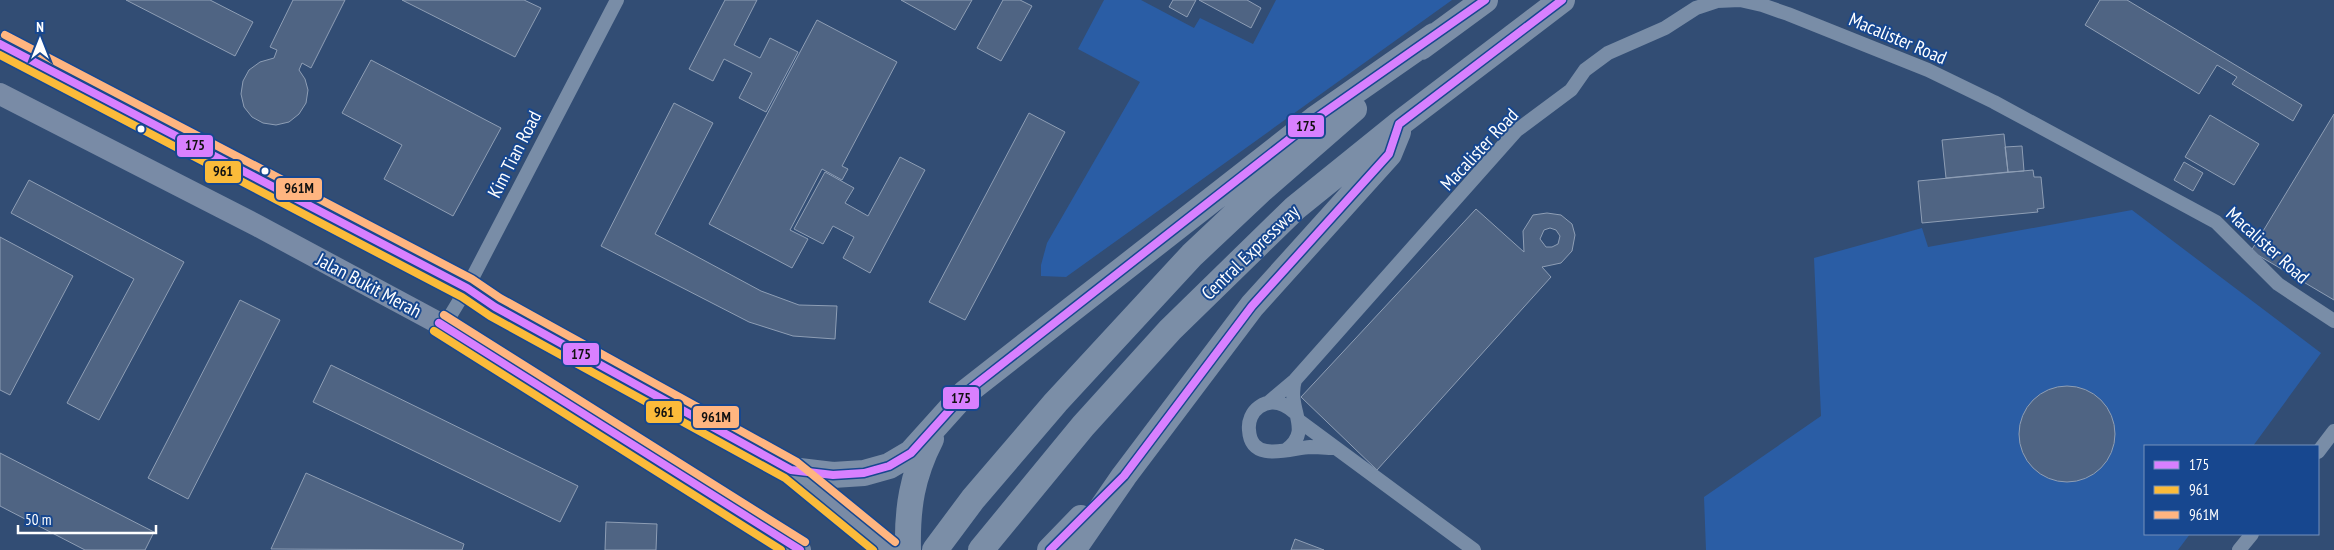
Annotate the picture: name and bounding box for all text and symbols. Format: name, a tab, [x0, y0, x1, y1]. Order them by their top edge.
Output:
street label: Macalister Road	[1846, 7, 1950, 69]
north arrow	[15, 15, 65, 65]
text: N	[36, 18, 44, 36]
street label: Macalister Road	[1435, 103, 1523, 195]
street label: Kim Tian Road	[482, 106, 546, 202]
line badge: 175	[1287, 114, 1325, 138]
text: 175	[1296, 117, 1316, 135]
unlabelled marker	[136, 124, 146, 134]
line badge: 175	[176, 134, 214, 158]
text: 175	[185, 136, 205, 154]
line badge: 961	[204, 160, 242, 184]
text: 961	[213, 162, 233, 180]
unlabelled marker	[260, 166, 270, 176]
line badge: 961M	[275, 177, 323, 201]
text: 961M	[284, 179, 314, 197]
street label: Central Expressway	[1196, 199, 1305, 305]
street label: Macalister Road	[2221, 201, 2315, 289]
street label: Jalan Bukit Merah	[311, 247, 426, 323]
line badge: 175	[562, 342, 600, 366]
text: 175	[571, 345, 591, 363]
line badge: 175	[942, 386, 980, 410]
text: 175	[951, 389, 971, 407]
line badge: 961	[645, 400, 683, 424]
text: 961	[654, 403, 674, 421]
line badge: 961M	[692, 405, 740, 429]
text: 961M	[701, 408, 731, 426]
legend	[2144, 445, 2319, 535]
text: 175	[2189, 455, 2209, 474]
text: 961	[2189, 480, 2209, 499]
scale bar	[18, 502, 155, 534]
text: 961M	[2189, 505, 2219, 524]
text: 50 m	[25, 510, 51, 529]

